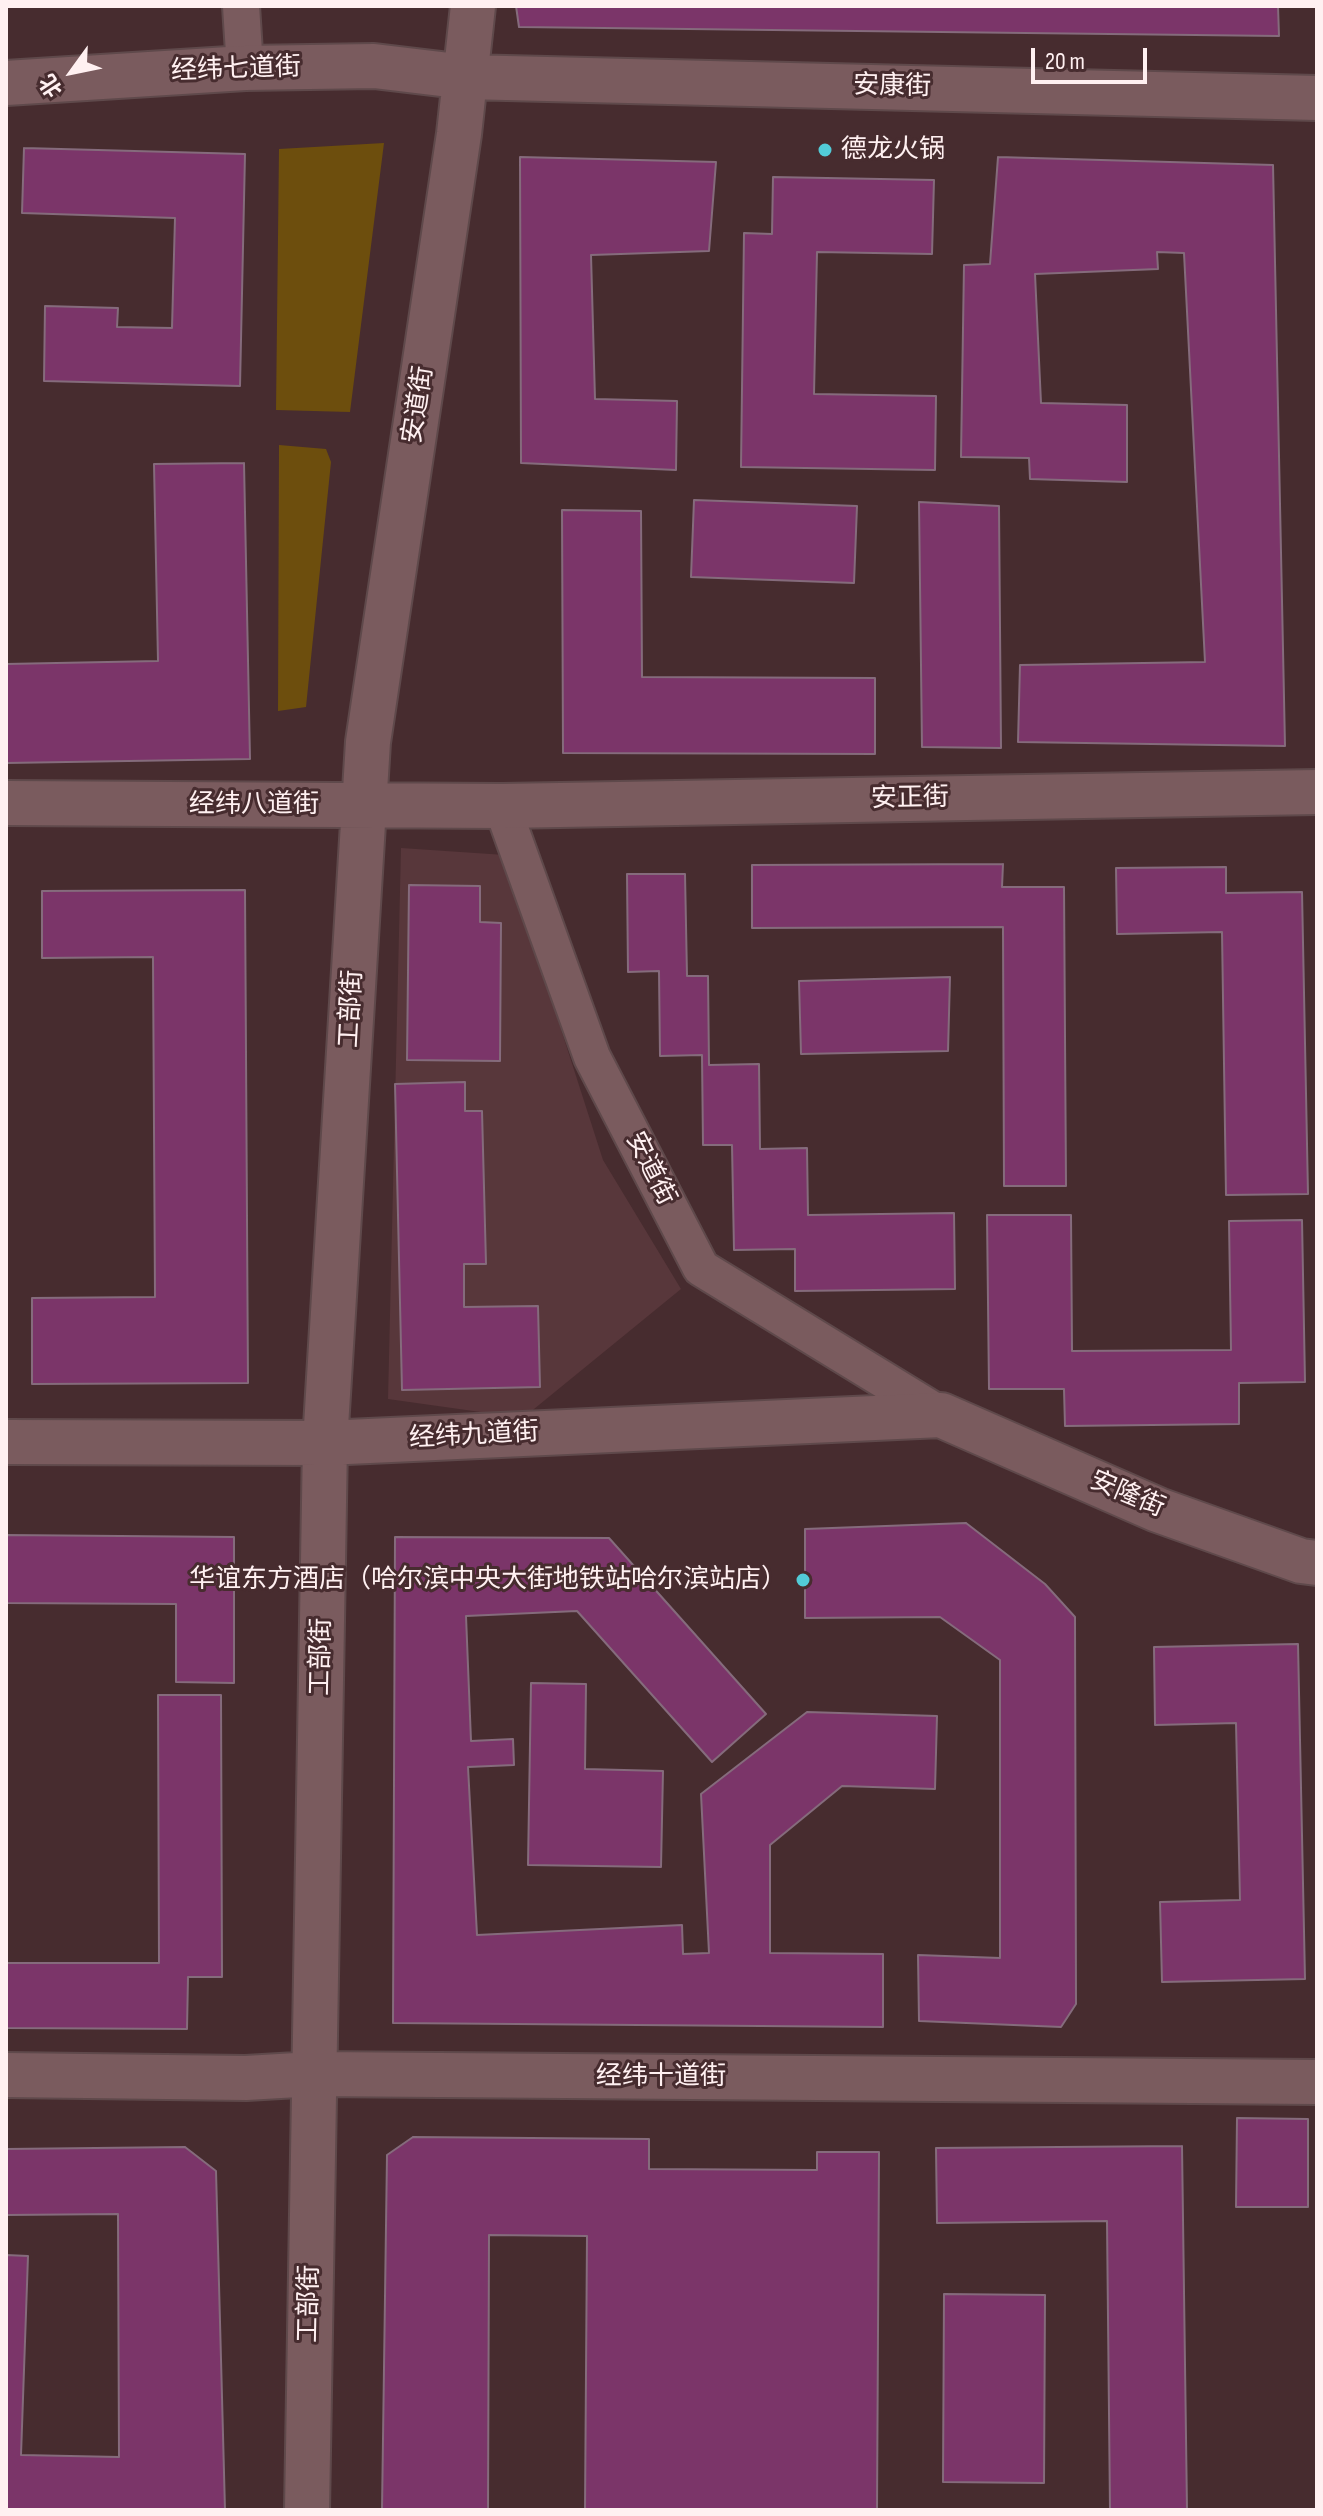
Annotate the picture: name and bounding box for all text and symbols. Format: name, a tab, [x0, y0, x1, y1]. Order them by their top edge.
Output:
north arrow	[32, 32, 112, 112]
scale bar	[1035, 32, 1151, 82]
text: 20 m	[1045, 47, 1085, 76]
street label: 经纬七道街	[170, 52, 302, 88]
text: 北	[34, 69, 69, 102]
street label: 安康街	[853, 71, 931, 103]
place label: 德龙火锅	[841, 134, 945, 166]
marker: 德龙火锅	[816, 141, 834, 159]
street label: 安道街	[397, 364, 441, 446]
street label: 安正街	[871, 783, 949, 815]
street label: 经纬八道街	[189, 789, 319, 821]
street label: 工部街	[334, 969, 370, 1049]
street label: 安道街	[618, 1127, 682, 1211]
street label: 经纬九道街	[408, 1417, 540, 1455]
street label: 安隆街	[1085, 1465, 1169, 1525]
place label: 华谊东方酒店（哈尔滨中央大街地铁站哈尔滨站店）	[189, 1564, 787, 1596]
marker: 华谊东方酒店（哈尔滨中央大街地铁站哈尔滨站店）	[794, 1571, 812, 1589]
street label: 工部街	[306, 1618, 338, 1696]
street label: 经纬十道街	[596, 2061, 726, 2093]
street label: 工部街	[294, 2265, 326, 2343]

